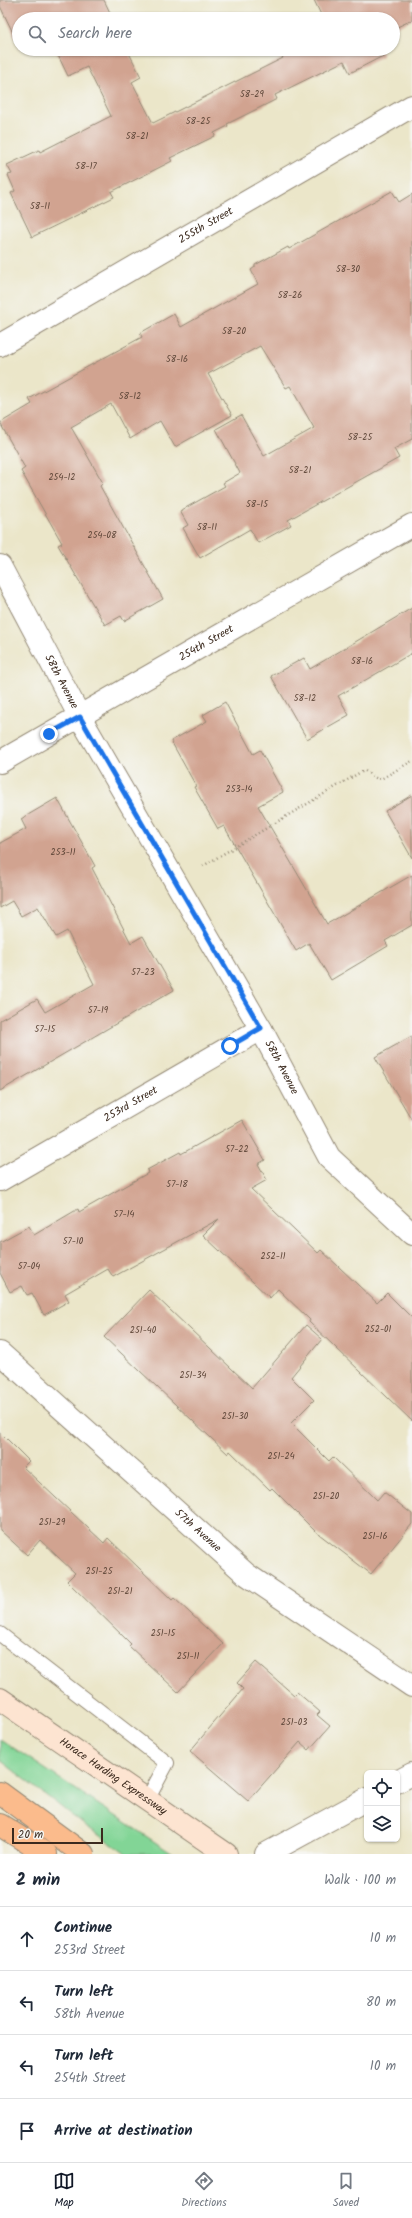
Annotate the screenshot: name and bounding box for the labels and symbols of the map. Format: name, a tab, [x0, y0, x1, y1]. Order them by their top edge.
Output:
house number: 58-29	[240, 87, 265, 102]
house number: 58-25	[186, 114, 211, 129]
house number: 58-21	[126, 129, 148, 144]
house number: 58-17	[75, 159, 98, 174]
house number: 58-11	[30, 199, 50, 214]
street label: 255th Street	[175, 202, 237, 249]
house number: 58-30	[336, 262, 361, 277]
house number: 58-26	[278, 288, 302, 303]
house number: 58-20	[222, 324, 247, 339]
house number: 58-16	[166, 352, 188, 367]
house number: 58-12	[119, 389, 141, 404]
house number: 58-25	[348, 430, 373, 445]
house number: 58-21	[289, 463, 311, 478]
house number: 254-12	[48, 470, 76, 485]
house number: 58-15	[246, 497, 269, 512]
house number: 58-11	[197, 520, 217, 535]
house number: 254-08	[87, 528, 117, 543]
street label: 254th Street	[175, 620, 238, 666]
street label: 58th Avenue	[39, 651, 83, 712]
house number: 58-16	[351, 654, 373, 669]
house number: 58-12	[294, 691, 316, 706]
route end	[40, 725, 58, 743]
house number: 253-14	[225, 782, 253, 797]
house number: 253-11	[51, 845, 76, 860]
house number: 57-23	[131, 965, 155, 980]
house number: 57-19	[88, 1003, 109, 1018]
house number: 57-15	[35, 1022, 57, 1037]
route start	[221, 1037, 239, 1055]
street label: 58th Avenue	[259, 1037, 303, 1098]
street label: 253rd Street	[100, 1081, 162, 1127]
house number: 57-22	[225, 1142, 249, 1157]
house number: 57-18	[166, 1177, 188, 1192]
house number: 57-14	[114, 1207, 134, 1222]
house number: 57-10	[63, 1234, 84, 1249]
house number: 252-11	[260, 1249, 286, 1264]
house number: 57-04	[18, 1259, 40, 1274]
house number: 252-01	[365, 1322, 392, 1337]
house number: 251-40	[130, 1323, 157, 1338]
house number: 251-34	[179, 1368, 207, 1383]
house number: 251-30	[222, 1409, 249, 1424]
house number: 251-24	[267, 1449, 295, 1464]
house number: 251-20	[313, 1489, 340, 1504]
street label: 57th Avenue	[170, 1505, 226, 1557]
house number: 251-29	[39, 1515, 66, 1530]
house number: 251-16	[363, 1529, 387, 1544]
house number: 251-25	[85, 1564, 114, 1579]
house number: 251-21	[107, 1584, 133, 1599]
house number: 251-15	[151, 1626, 177, 1641]
house number: 251-11	[177, 1649, 200, 1664]
house number: 251-03	[281, 1715, 307, 1730]
street label: Horace Harding Expressway	[55, 1733, 171, 1820]
scale bar	[12, 1826, 103, 1845]

